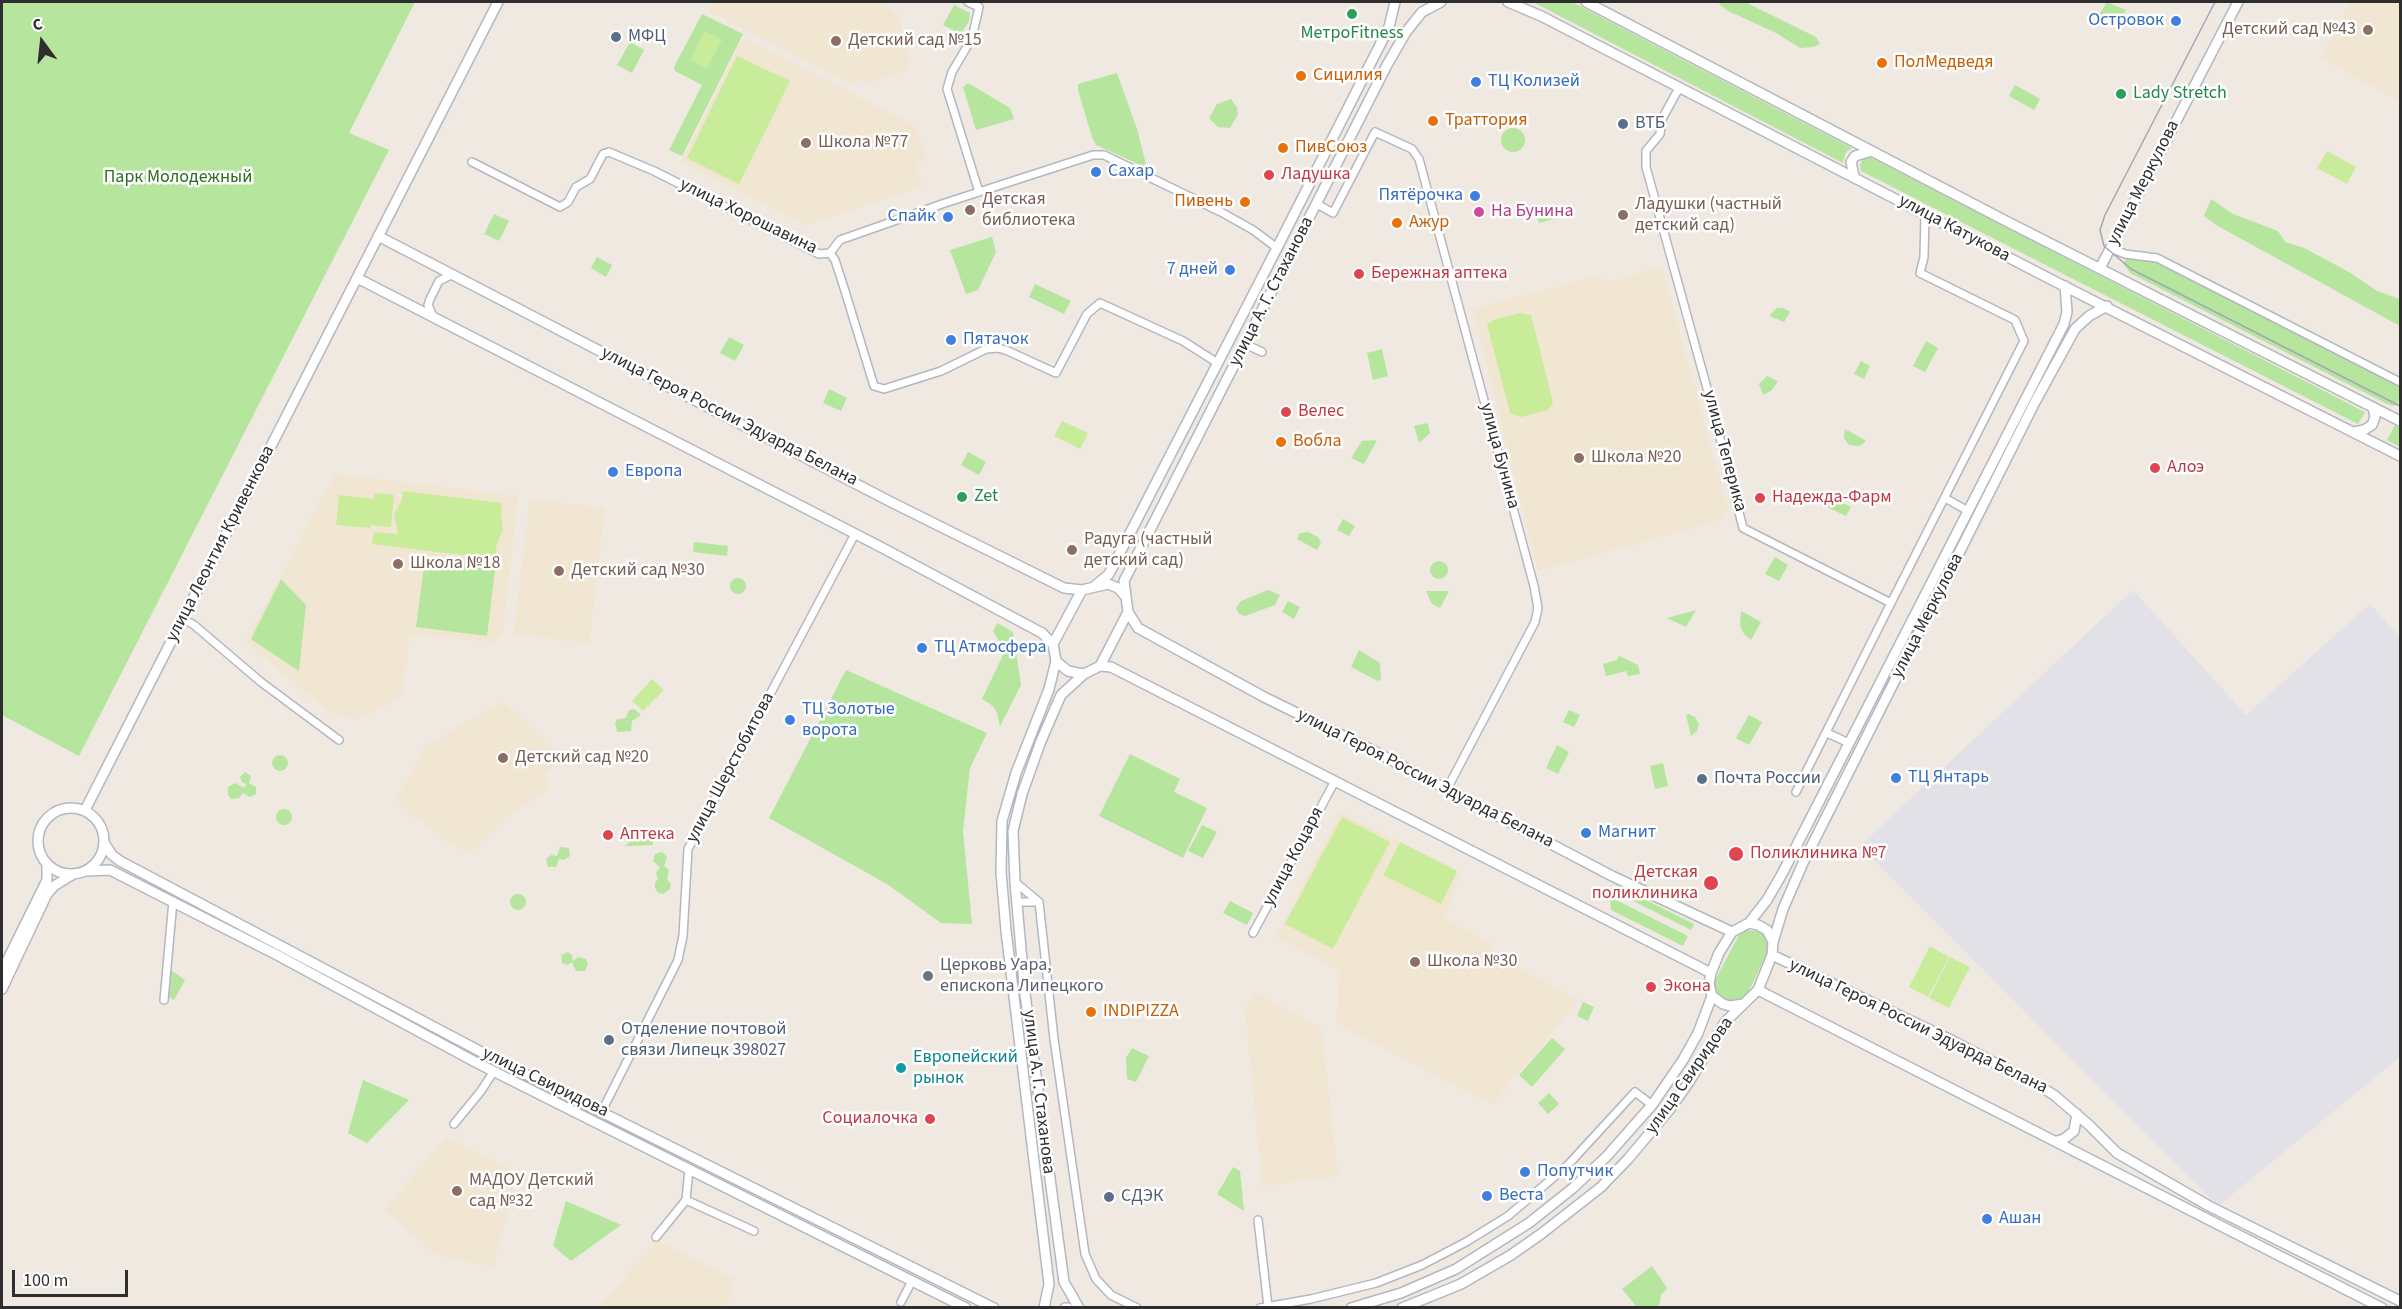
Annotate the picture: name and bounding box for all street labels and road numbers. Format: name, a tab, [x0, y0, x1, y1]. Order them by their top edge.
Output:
street label: улица Меркулова	[2103, 117, 2185, 249]
street label: улица Хорошавина	[676, 174, 820, 260]
street label: улица Катукова	[1895, 191, 2013, 267]
street label: улица А. Г. Стаханова	[1225, 214, 1319, 370]
street label: улица Героя России Эдуарда Белана	[597, 343, 861, 491]
street label: улица Теперика	[1697, 388, 1751, 514]
street label: улица Бунина	[1474, 401, 1524, 511]
street label: улица Леонтия Кривенкова	[162, 442, 280, 646]
street label: улица Меркулова	[1887, 550, 1969, 682]
street label: улица Шерстобитова	[682, 689, 780, 847]
street label: улица Героя России Эдуарда Белана	[1293, 705, 1557, 853]
street label: улица Коцаря	[1259, 804, 1329, 910]
street label: улица Героя России Эдуарда Белана	[1785, 955, 2051, 1099]
street label: улица А. Г. Стаханова	[1017, 1009, 1059, 1175]
street label: улица Свиридова	[1642, 1013, 1738, 1139]
street label: улица Свиридова	[478, 1043, 612, 1123]

